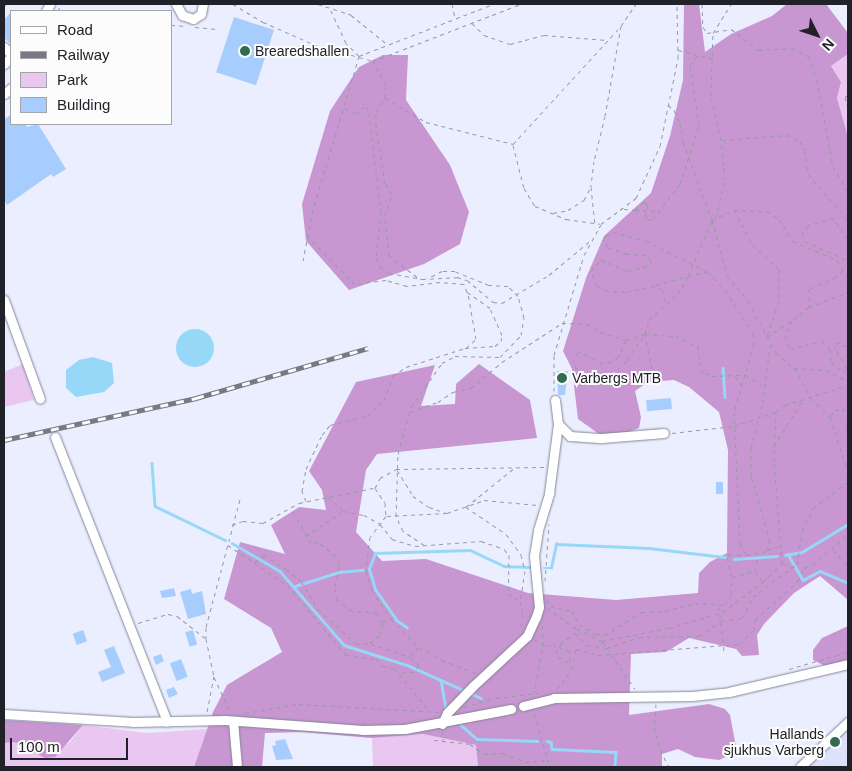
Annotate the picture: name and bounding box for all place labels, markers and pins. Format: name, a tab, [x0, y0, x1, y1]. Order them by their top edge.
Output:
place label: Brearedshallen	[255, 43, 349, 59]
marker: Brearedshallen	[239, 45, 251, 57]
place label: Varbergs MTB	[572, 370, 661, 386]
marker: Varbergs MTB	[556, 372, 568, 384]
place label: Hallands sjukhus Varberg	[724, 726, 824, 759]
marker: Hallands sjukhus Varberg	[828, 735, 842, 749]

